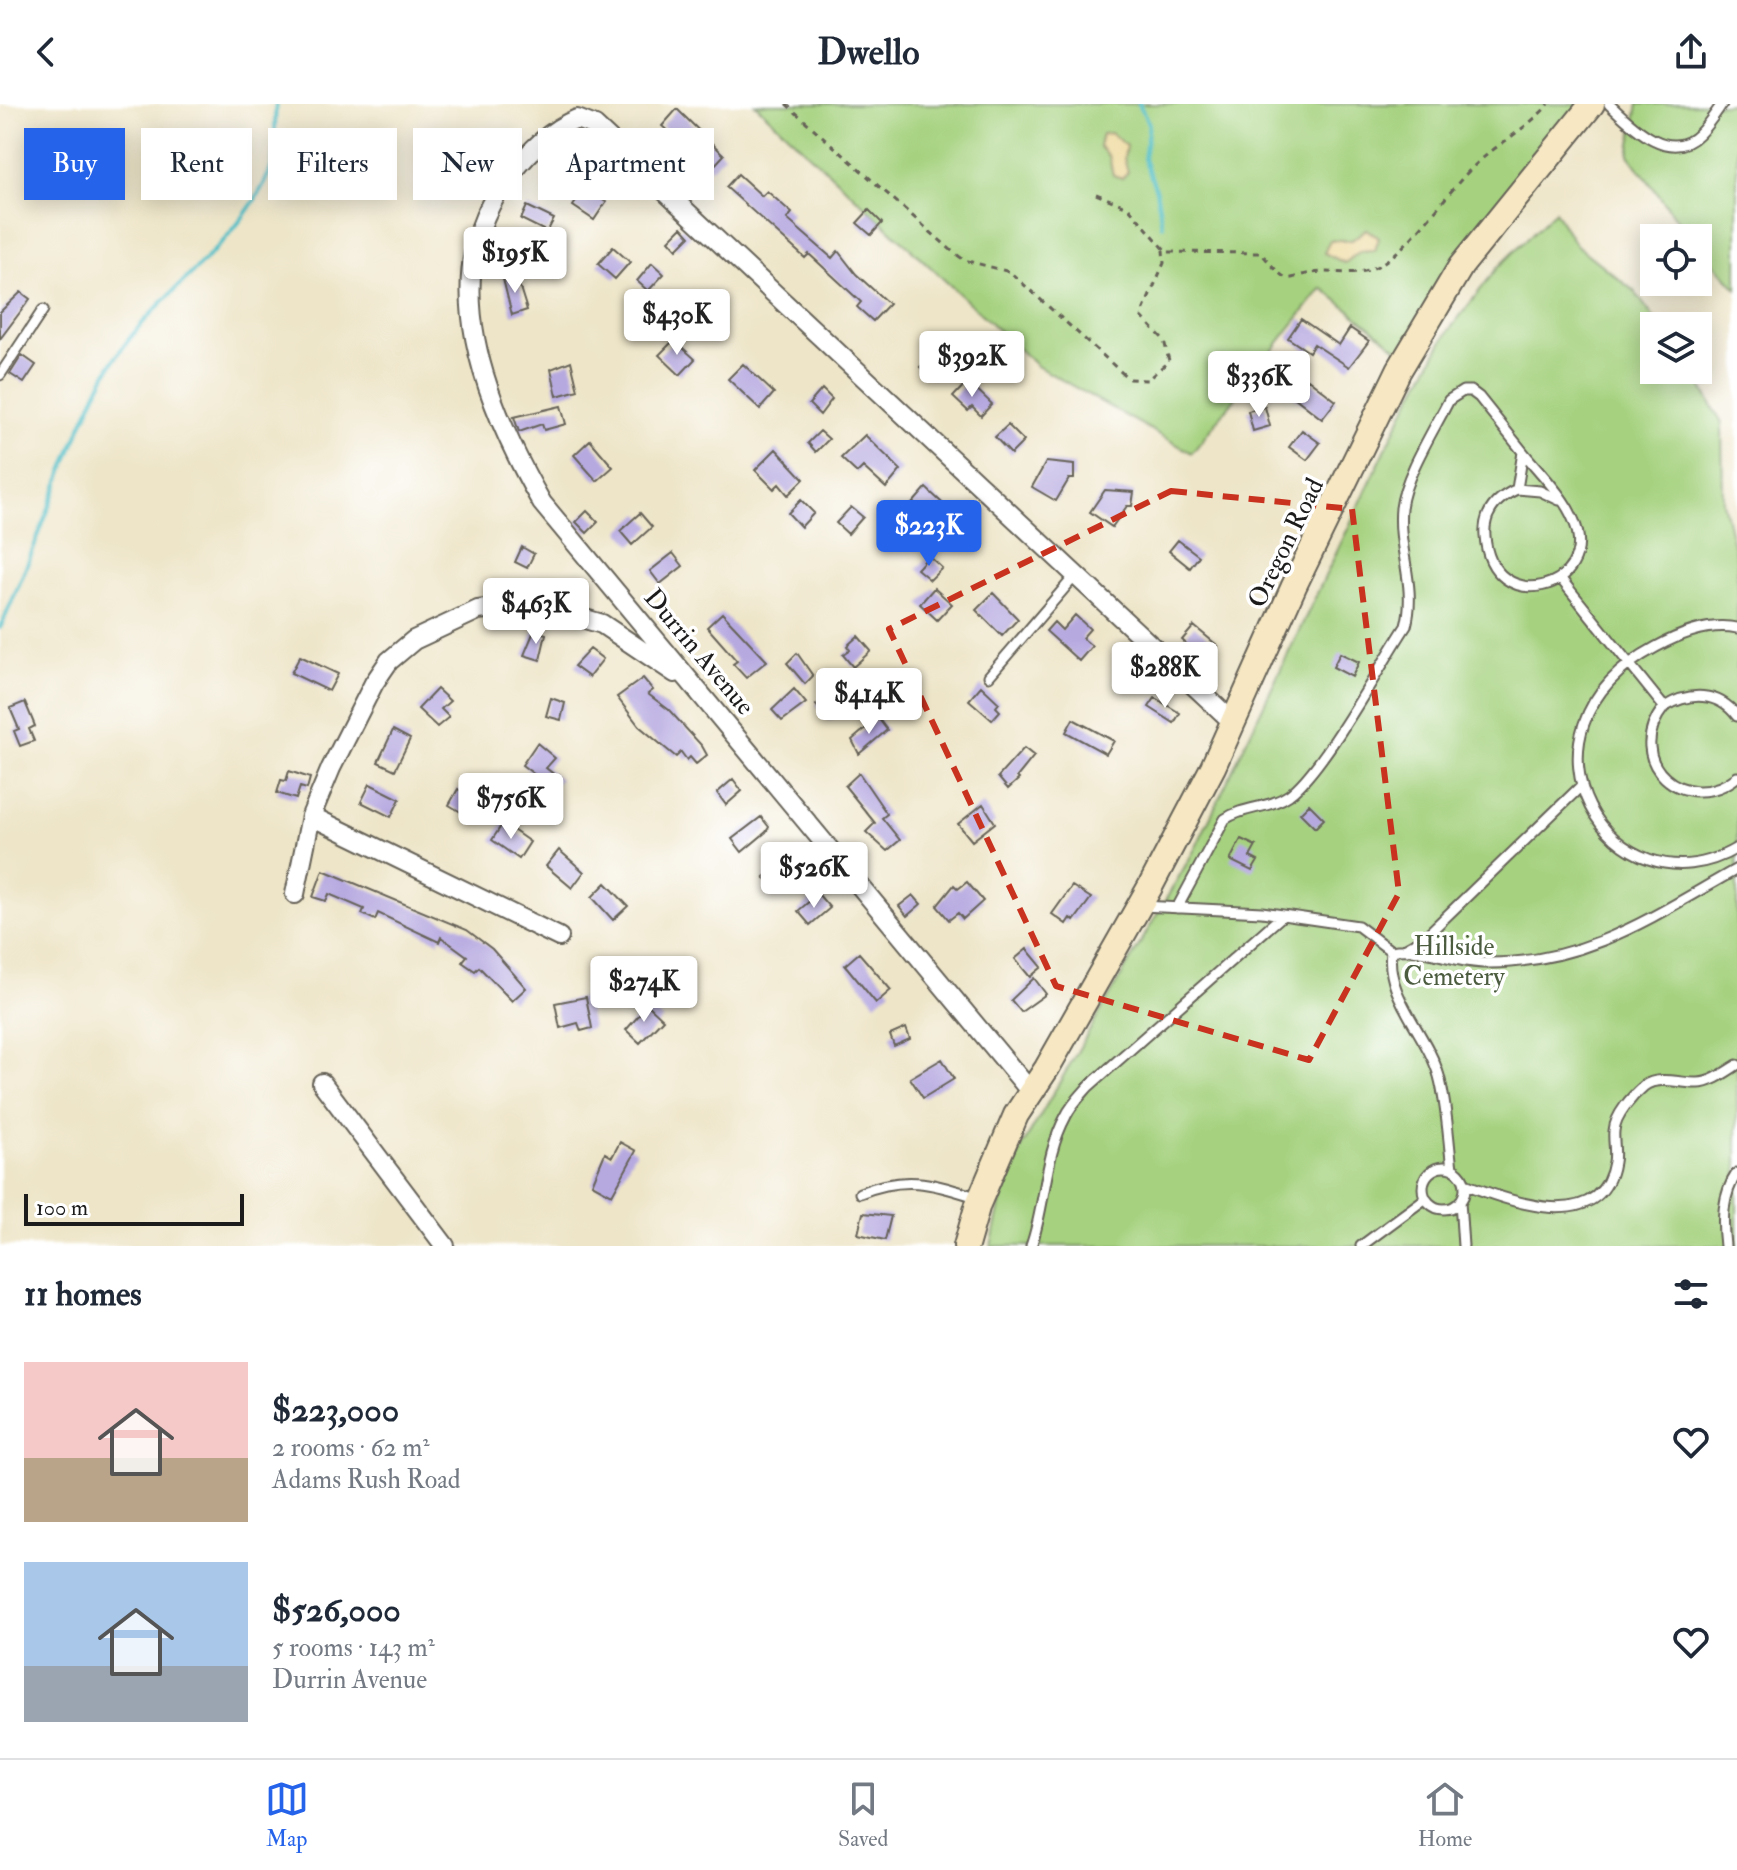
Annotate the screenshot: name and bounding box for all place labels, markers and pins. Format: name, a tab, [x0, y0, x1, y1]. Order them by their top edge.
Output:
pin: $195K	[459, 227, 571, 295]
pin: $430K	[621, 289, 733, 357]
pin: $392K	[916, 331, 1028, 399]
pin: $336K	[1203, 351, 1315, 419]
pin: $223K	[873, 500, 985, 568]
pin: $463K	[480, 578, 592, 646]
pin: $288K	[1109, 642, 1221, 710]
pin: $414K	[813, 668, 925, 736]
pin: $756K	[455, 773, 567, 841]
pin: $526K	[758, 842, 870, 910]
pin: $274K	[588, 956, 700, 1024]

